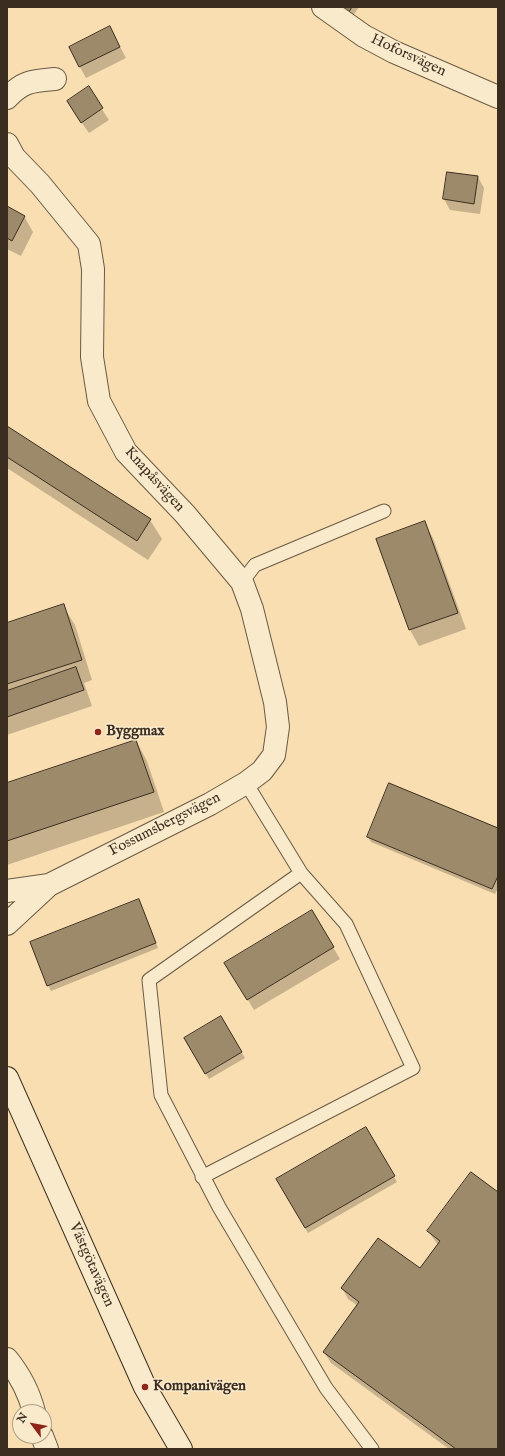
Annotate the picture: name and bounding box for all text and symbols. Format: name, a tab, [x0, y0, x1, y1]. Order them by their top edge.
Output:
street label: Hoforsvägen	[368, 31, 448, 81]
street label: Knapåsvägen	[120, 444, 188, 516]
place label: Byggmax	[106, 723, 165, 741]
marker: Byggmax	[93, 727, 103, 737]
street label: Fossumsbergsvägen	[106, 789, 224, 861]
street label: Västgötavägen	[64, 1220, 118, 1310]
place label: Kompanivägen	[153, 1378, 246, 1396]
marker: Kompanivägen	[140, 1382, 150, 1392]
north arrow	[12, 1404, 52, 1444]
text: N	[14, 1410, 31, 1426]

